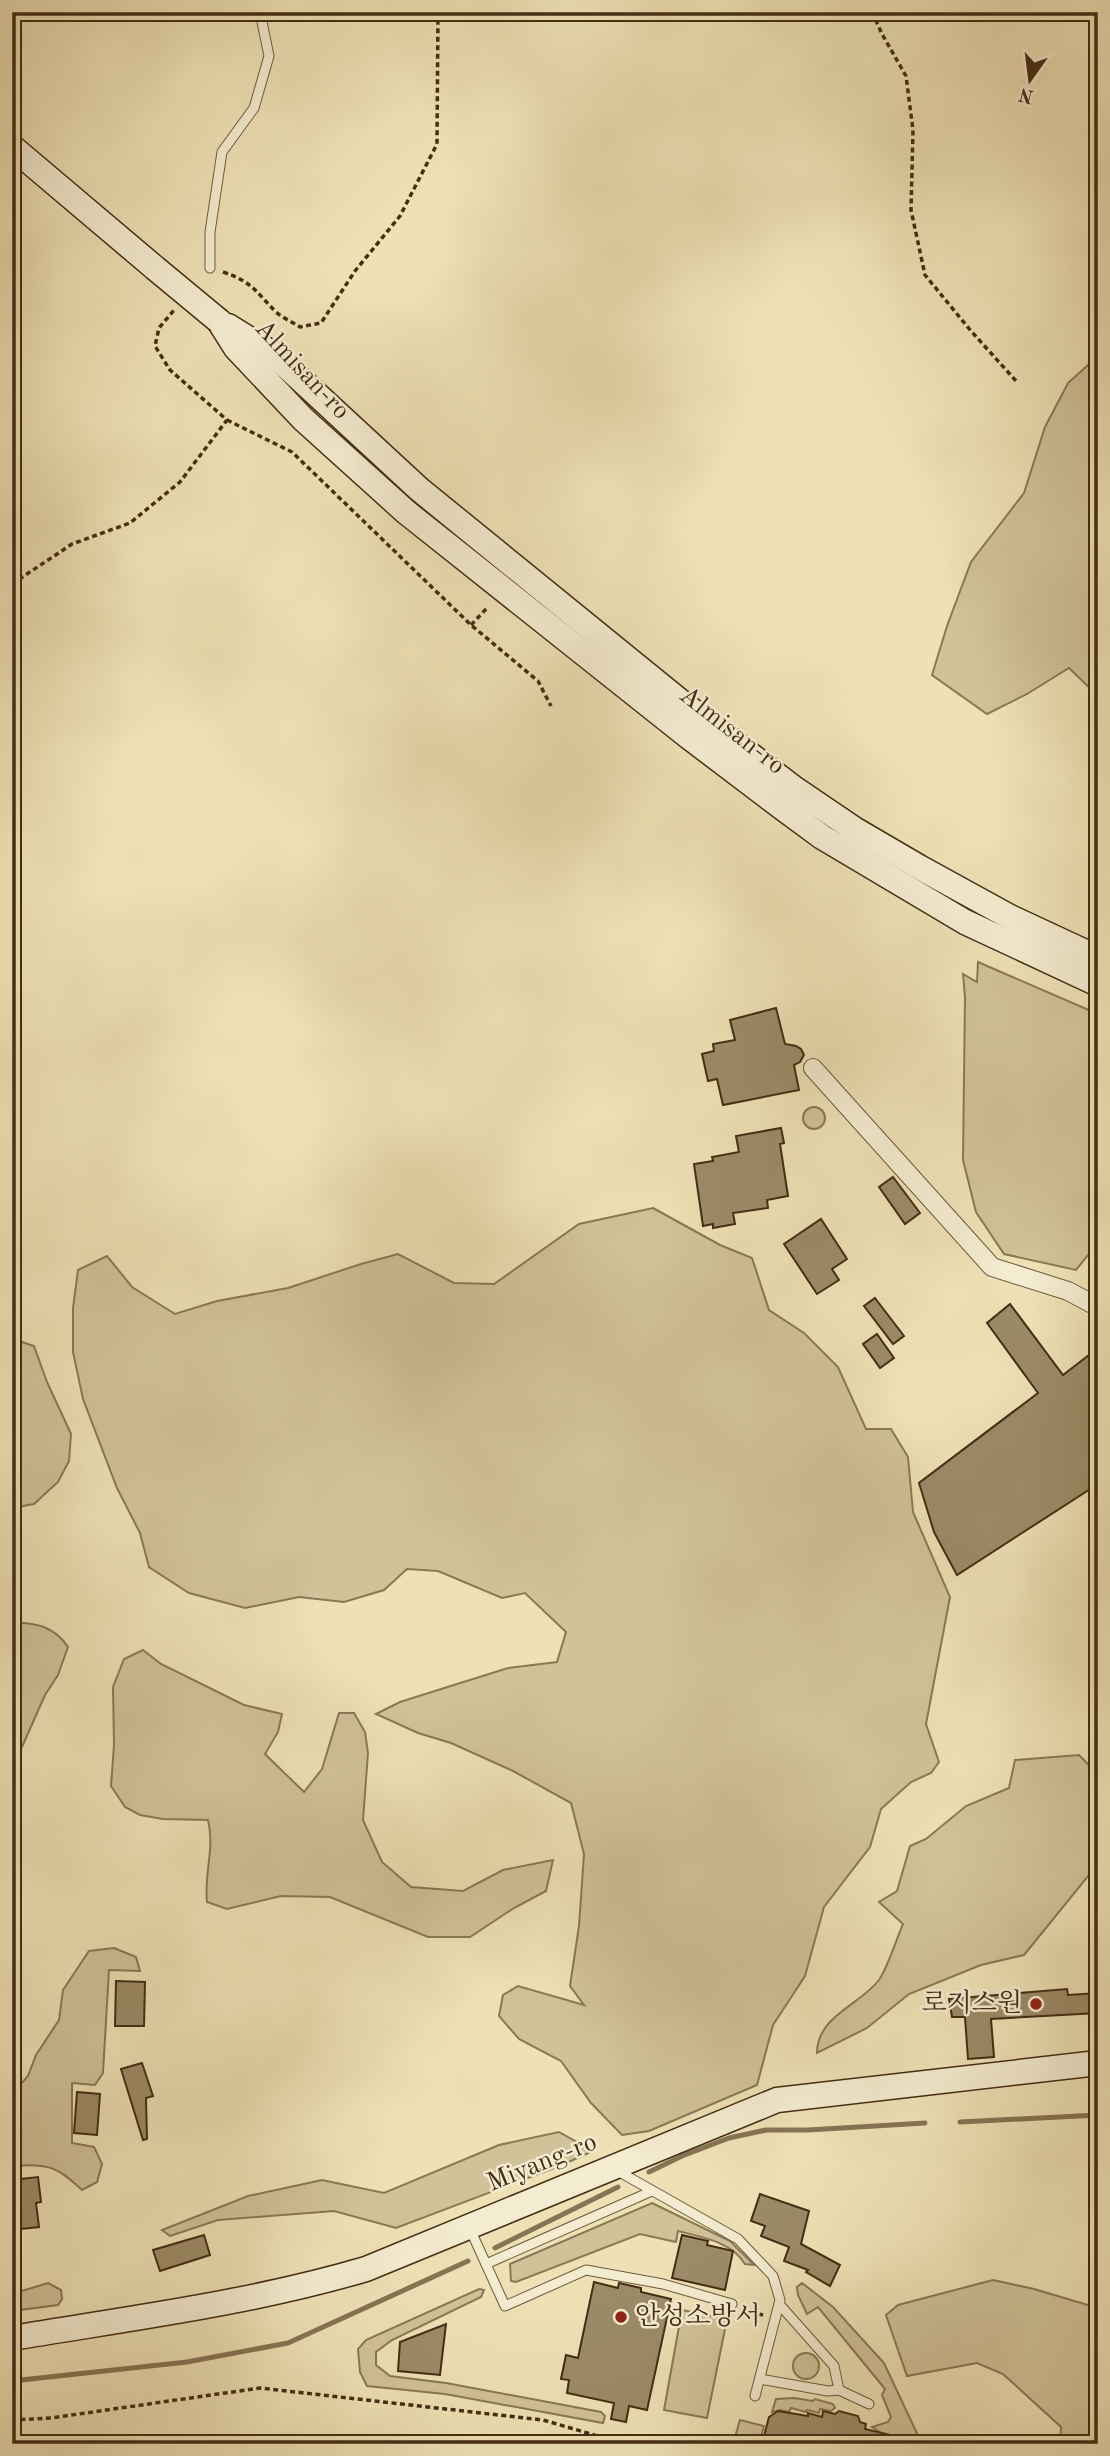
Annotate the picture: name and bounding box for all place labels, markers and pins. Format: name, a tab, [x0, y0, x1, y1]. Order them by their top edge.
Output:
place label: 로지스원	[922, 1989, 1022, 2017]
marker: 로지스원	[1028, 1996, 1044, 2012]
place label: 안성소방서	[635, 2302, 761, 2330]
marker: 안성소방서	[613, 2309, 629, 2325]

